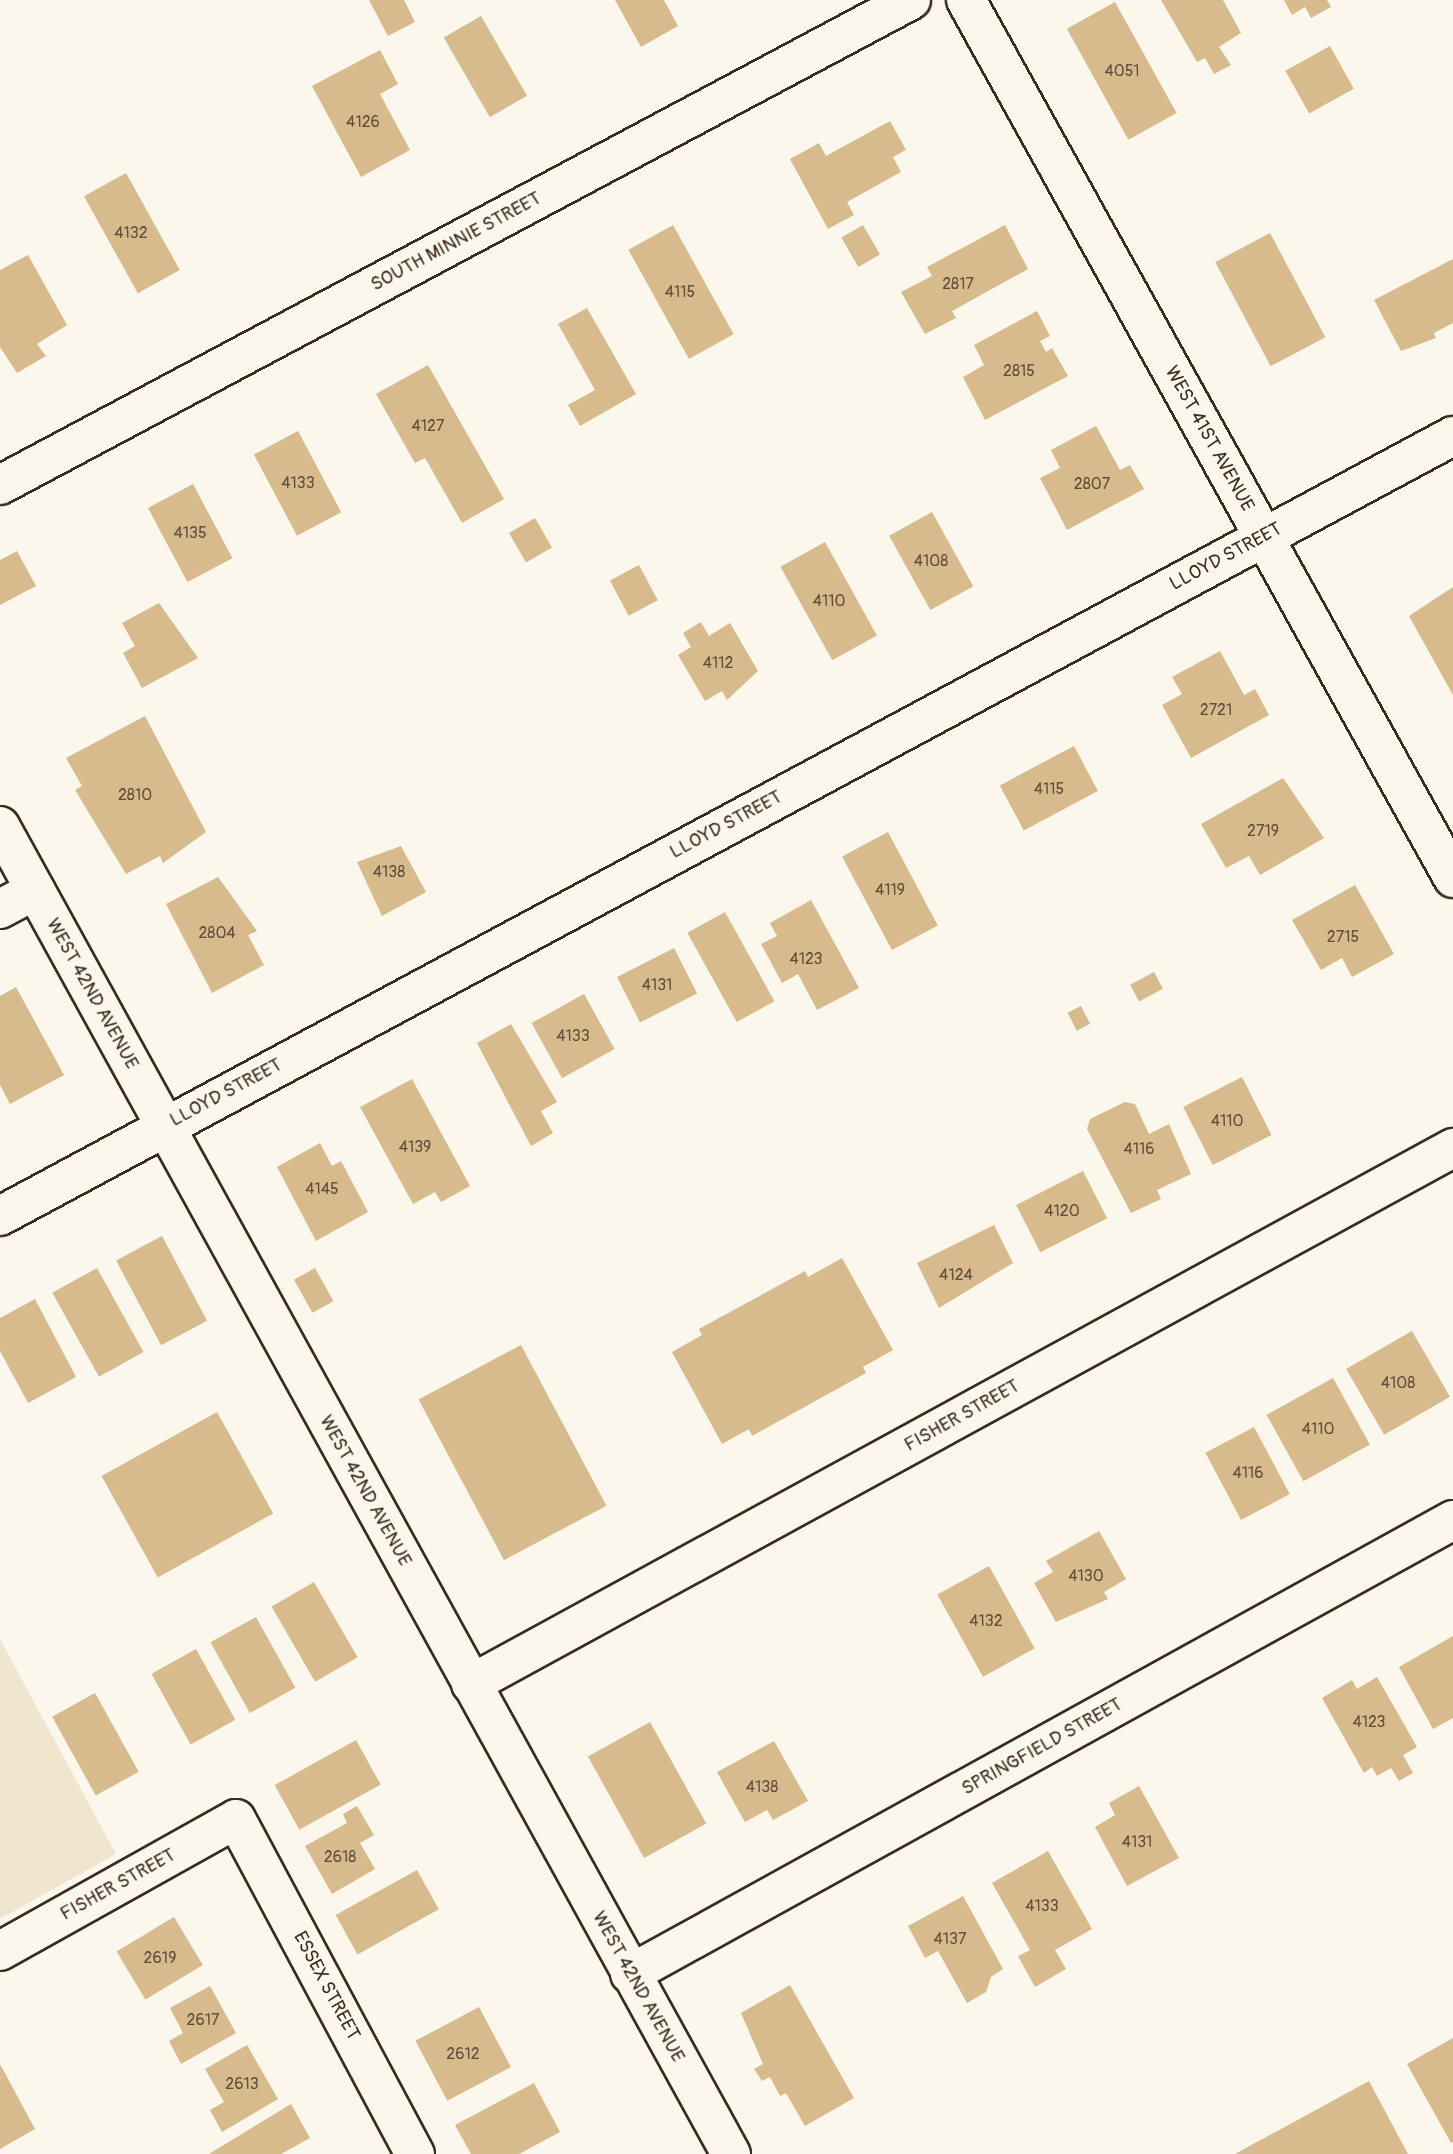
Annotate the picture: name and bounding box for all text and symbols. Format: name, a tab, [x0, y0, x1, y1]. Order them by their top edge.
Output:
house number: 4051	[1104, 61, 1140, 81]
house number: 4126	[346, 112, 380, 132]
street label: SOUTH MINNIE STREET	[367, 187, 545, 297]
house number: 4132	[114, 223, 148, 243]
house number: 2817	[942, 274, 974, 294]
house number: 4115	[665, 282, 695, 302]
house number: 2815	[1003, 361, 1035, 381]
street label: WEST 41ST AVENUE	[1160, 362, 1258, 516]
house number: 4127	[412, 416, 444, 436]
house number: 4133	[281, 473, 315, 493]
house number: 2807	[1074, 474, 1110, 494]
street label: LLOYD STREET	[1166, 518, 1286, 596]
house number: 4135	[173, 523, 207, 543]
house number: 4108	[914, 551, 948, 571]
house number: 4110	[813, 591, 845, 611]
house number: 4112	[703, 653, 733, 673]
house number: 2721	[1200, 700, 1232, 720]
house number: 4115	[1034, 779, 1064, 799]
house number: 2810	[118, 785, 152, 805]
street label: LLOYD STREET	[666, 786, 786, 864]
house number: 2719	[1247, 821, 1279, 841]
house number: 4138	[373, 862, 405, 882]
house number: 4119	[875, 880, 905, 900]
street label: WEST 42ND AVENUE	[41, 914, 143, 1074]
house number: 2804	[198, 923, 236, 943]
house number: 2715	[1327, 927, 1359, 947]
house number: 4123	[790, 949, 822, 969]
house number: 4131	[642, 975, 672, 995]
house number: 4133	[556, 1026, 590, 1046]
street label: LLOYD STREET	[166, 1054, 286, 1132]
house number: 4110	[1211, 1111, 1243, 1131]
house number: 4139	[399, 1137, 431, 1157]
house number: 4116	[1123, 1139, 1155, 1159]
house number: 4145	[305, 1179, 339, 1199]
house number: 4120	[1044, 1201, 1080, 1221]
house number: 4124	[939, 1265, 973, 1285]
house number: 4108	[1381, 1373, 1415, 1393]
street label: FISHER STREET	[901, 1375, 1023, 1457]
street label: WEST 42ND AVENUE	[314, 1411, 416, 1571]
house number: 4110	[1302, 1419, 1334, 1439]
house number: 4116	[1232, 1463, 1264, 1483]
house number: 4130	[1068, 1566, 1104, 1586]
house number: 4132	[969, 1611, 1003, 1631]
street label: SPRINGFIELD STREET	[958, 1693, 1126, 1801]
house number: 4123	[1353, 1712, 1385, 1732]
house number: 4138	[746, 1777, 778, 1797]
house number: 4131	[1122, 1832, 1152, 1852]
street label: FISHER STREET	[57, 1844, 179, 1926]
house number: 2618	[324, 1847, 356, 1867]
house number: 4133	[1025, 1896, 1059, 1916]
street label: WEST 42ND AVENUE	[587, 1907, 689, 2067]
street label: ESSEX STREET	[288, 1928, 364, 2044]
house number: 4137	[934, 1929, 966, 1949]
house number: 2619	[144, 1948, 176, 1968]
house number: 2617	[187, 2010, 219, 2030]
house number: 2612	[446, 2044, 480, 2064]
house number: 2613	[225, 2074, 259, 2094]

